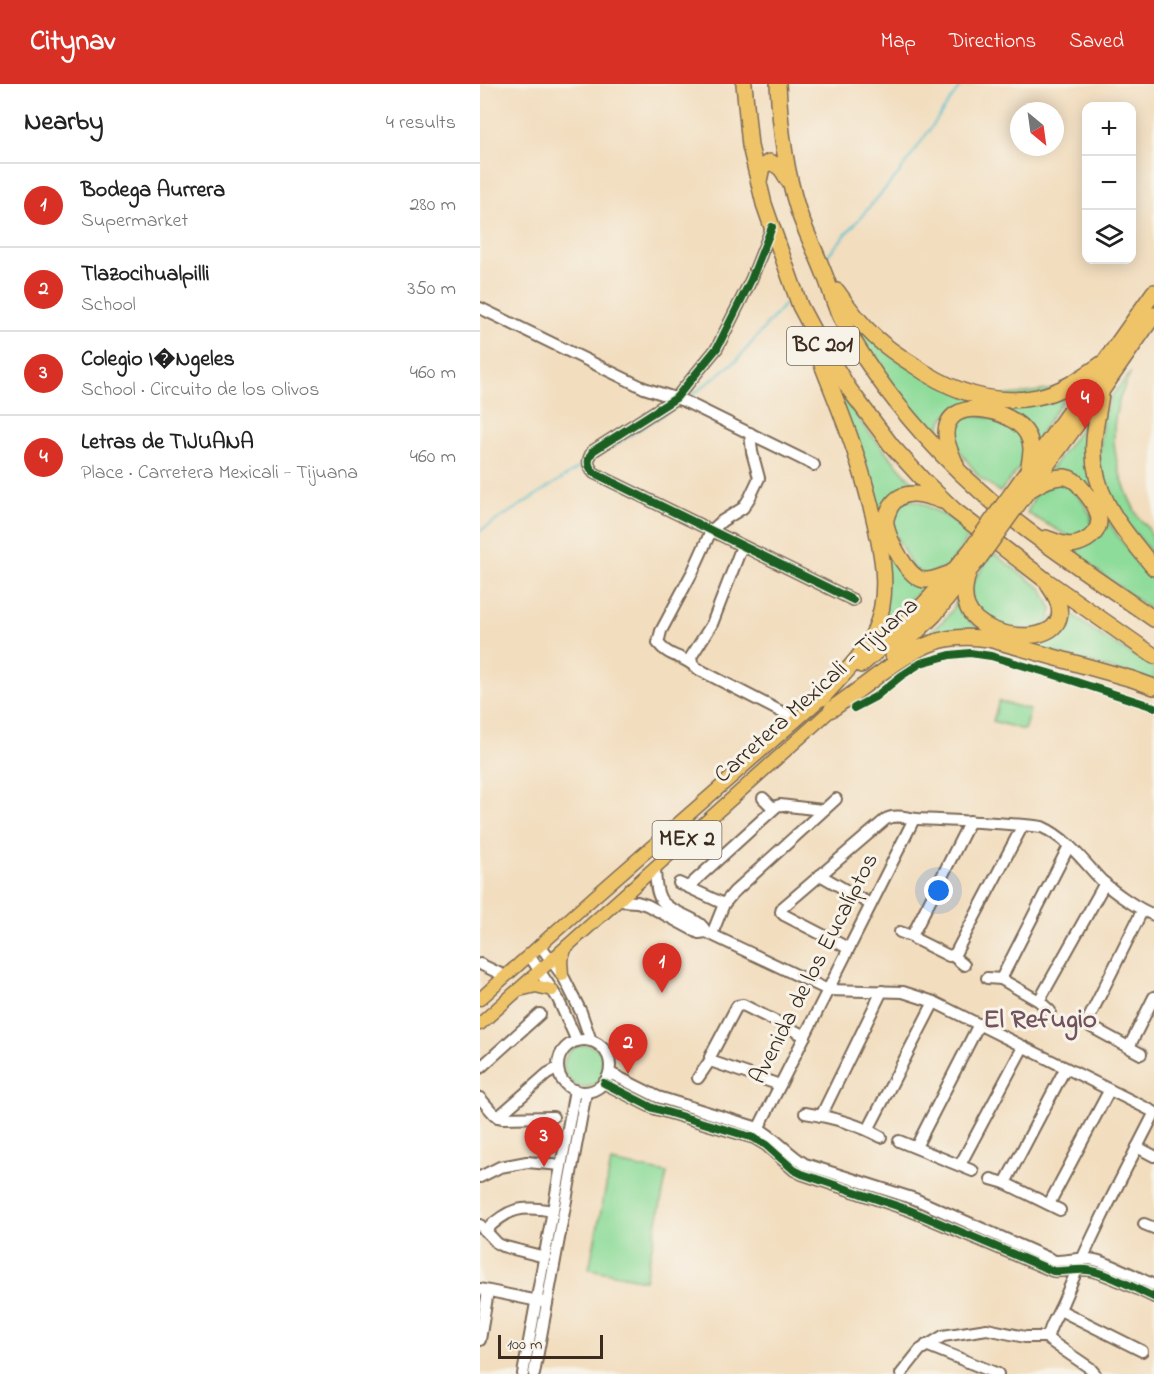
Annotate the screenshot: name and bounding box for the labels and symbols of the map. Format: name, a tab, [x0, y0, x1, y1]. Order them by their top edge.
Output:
north arrow	[1010, 102, 1064, 156]
road number: BC 201	[787, 327, 859, 365]
pin: 4	[1066, 380, 1104, 429]
street label: Carretera Mexicali - Tijuana	[707, 589, 927, 793]
road number: MEX 2	[652, 821, 722, 859]
street label: Avenida de los Eucalíptos	[742, 847, 888, 1091]
your location	[924, 876, 953, 905]
pin: 1	[642, 944, 681, 993]
district label: El Refugio	[983, 1001, 1097, 1041]
pin: 2	[608, 1024, 648, 1074]
pin: 3	[524, 1118, 564, 1167]
scale bar	[498, 1332, 603, 1360]

